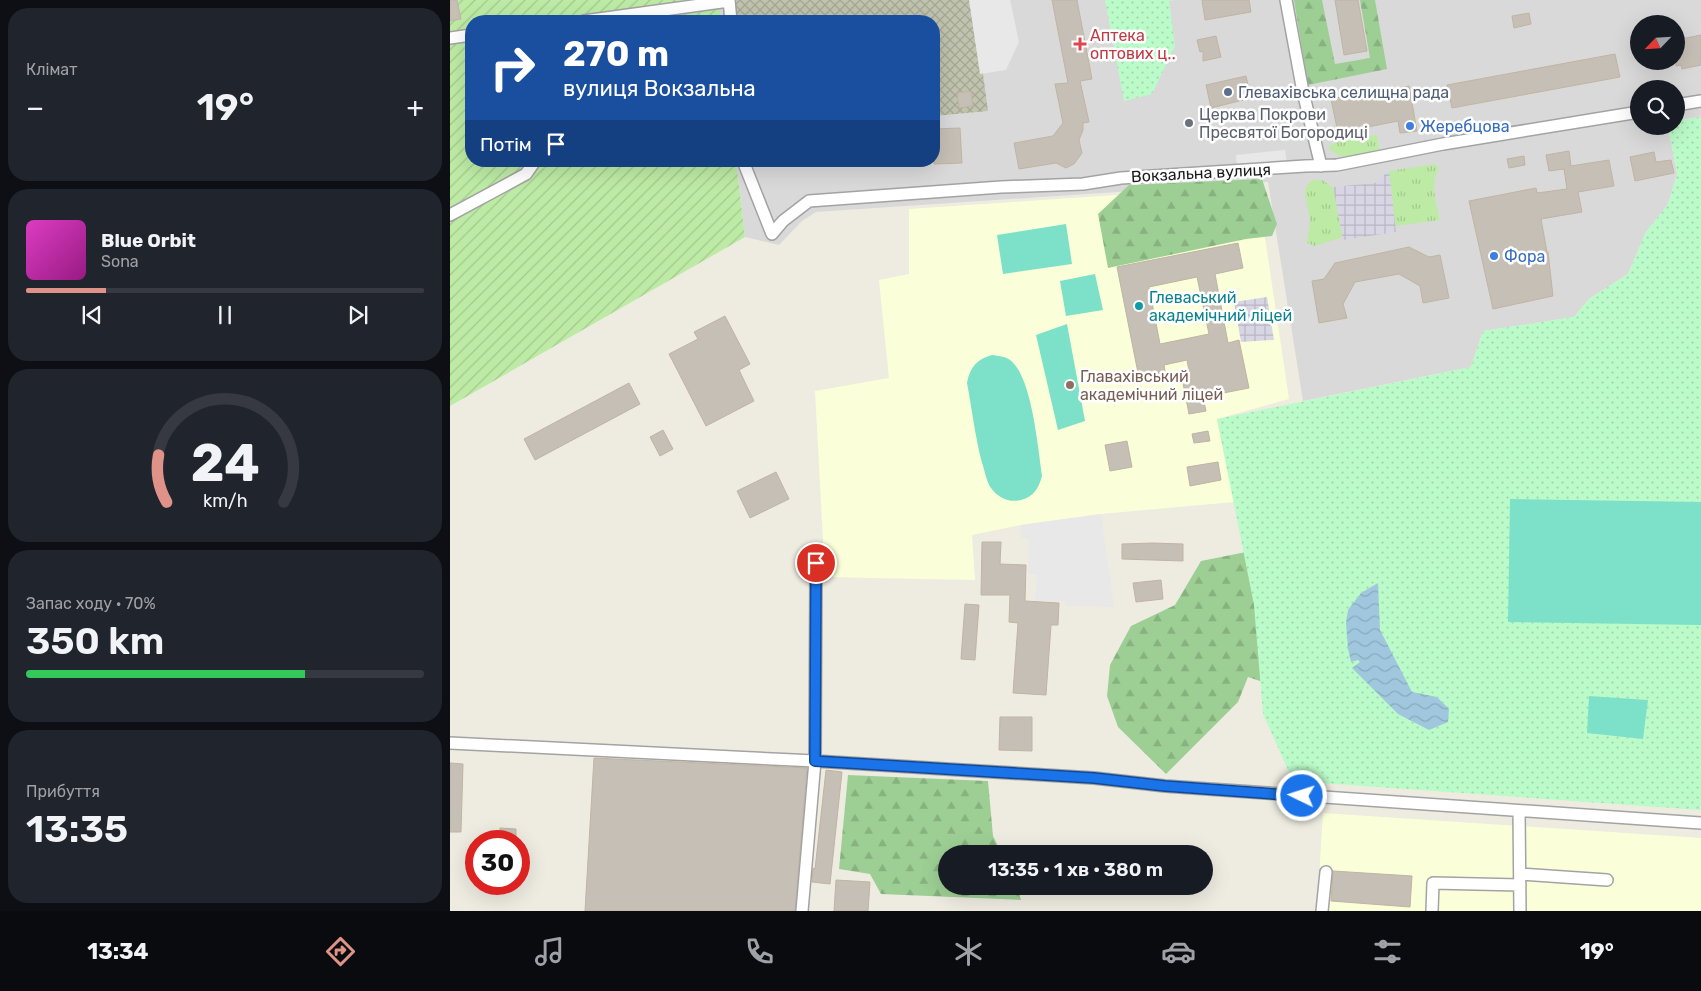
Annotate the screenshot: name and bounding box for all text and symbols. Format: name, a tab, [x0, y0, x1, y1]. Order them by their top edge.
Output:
north arrow	[1630, 15, 1685, 70]
map controls	[1630, 15, 1685, 135]
place label: Аптека оптових ц‥	[1090, 26, 1176, 63]
text: 270 m	[563, 33, 669, 75]
icon: right	[480, 35, 545, 100]
marker: Аптека оптових ц‥	[1074, 38, 1086, 50]
text: Клімат	[26, 60, 77, 79]
text: вулиця Вокзальна	[563, 75, 756, 102]
button: search	[1630, 80, 1685, 135]
place label: Глевахівська селищна рада	[1238, 83, 1449, 102]
text: 19°	[197, 84, 254, 130]
marker: Глевахівська селищна рада	[1222, 86, 1234, 98]
text: −	[26, 91, 44, 124]
text: +	[407, 91, 424, 124]
place label: Церква Покрови Пресвятої Богородиці	[1199, 105, 1368, 142]
marker: Церква Покрови Пресвятої Богородиці	[1183, 117, 1195, 129]
place label: Жеребцова	[1420, 117, 1509, 136]
marker: Жеребцова	[1404, 120, 1416, 132]
icon: arrive	[542, 130, 570, 158]
text: Потім	[480, 133, 532, 156]
street label: Вокзальна вулиця	[1131, 160, 1271, 186]
text: Blue Orbit	[101, 229, 196, 252]
place label: Фора	[1504, 247, 1545, 266]
marker: Фора	[1488, 250, 1500, 262]
text: Sona	[101, 252, 139, 271]
place label: Глеваський академічний ліцей	[1149, 288, 1292, 325]
marker: Глеваський академічний ліцей	[1133, 300, 1145, 312]
icon: previous	[78, 301, 106, 329]
icon: pause	[211, 301, 239, 329]
icon: next	[344, 301, 372, 329]
place label: Главахівський академічний ліцей	[1080, 367, 1223, 404]
marker: Главахівський академічний ліцей	[1064, 379, 1076, 391]
text: 24	[190, 432, 260, 494]
text: km/h	[203, 490, 247, 511]
pin	[795, 542, 837, 584]
icon: arrive	[802, 549, 830, 577]
text: Запас ходу · 70%	[26, 594, 156, 613]
text: 350 km	[26, 618, 164, 664]
position arrow	[1275, 769, 1327, 821]
text: Прибуття	[26, 782, 100, 801]
text: 13:35	[26, 806, 128, 852]
speed limit sign: 30	[465, 830, 530, 895]
text: 13:35 · 1 хв · 380 m	[988, 858, 1163, 881]
icon: directions	[323, 934, 358, 969]
icon: music	[532, 934, 567, 969]
icon: phone	[742, 934, 777, 969]
icon: climate	[951, 934, 986, 969]
icon: car	[1161, 934, 1196, 969]
icon: filters	[1370, 934, 1405, 969]
text: 13:34	[87, 938, 149, 965]
text: 19°	[1580, 938, 1614, 965]

